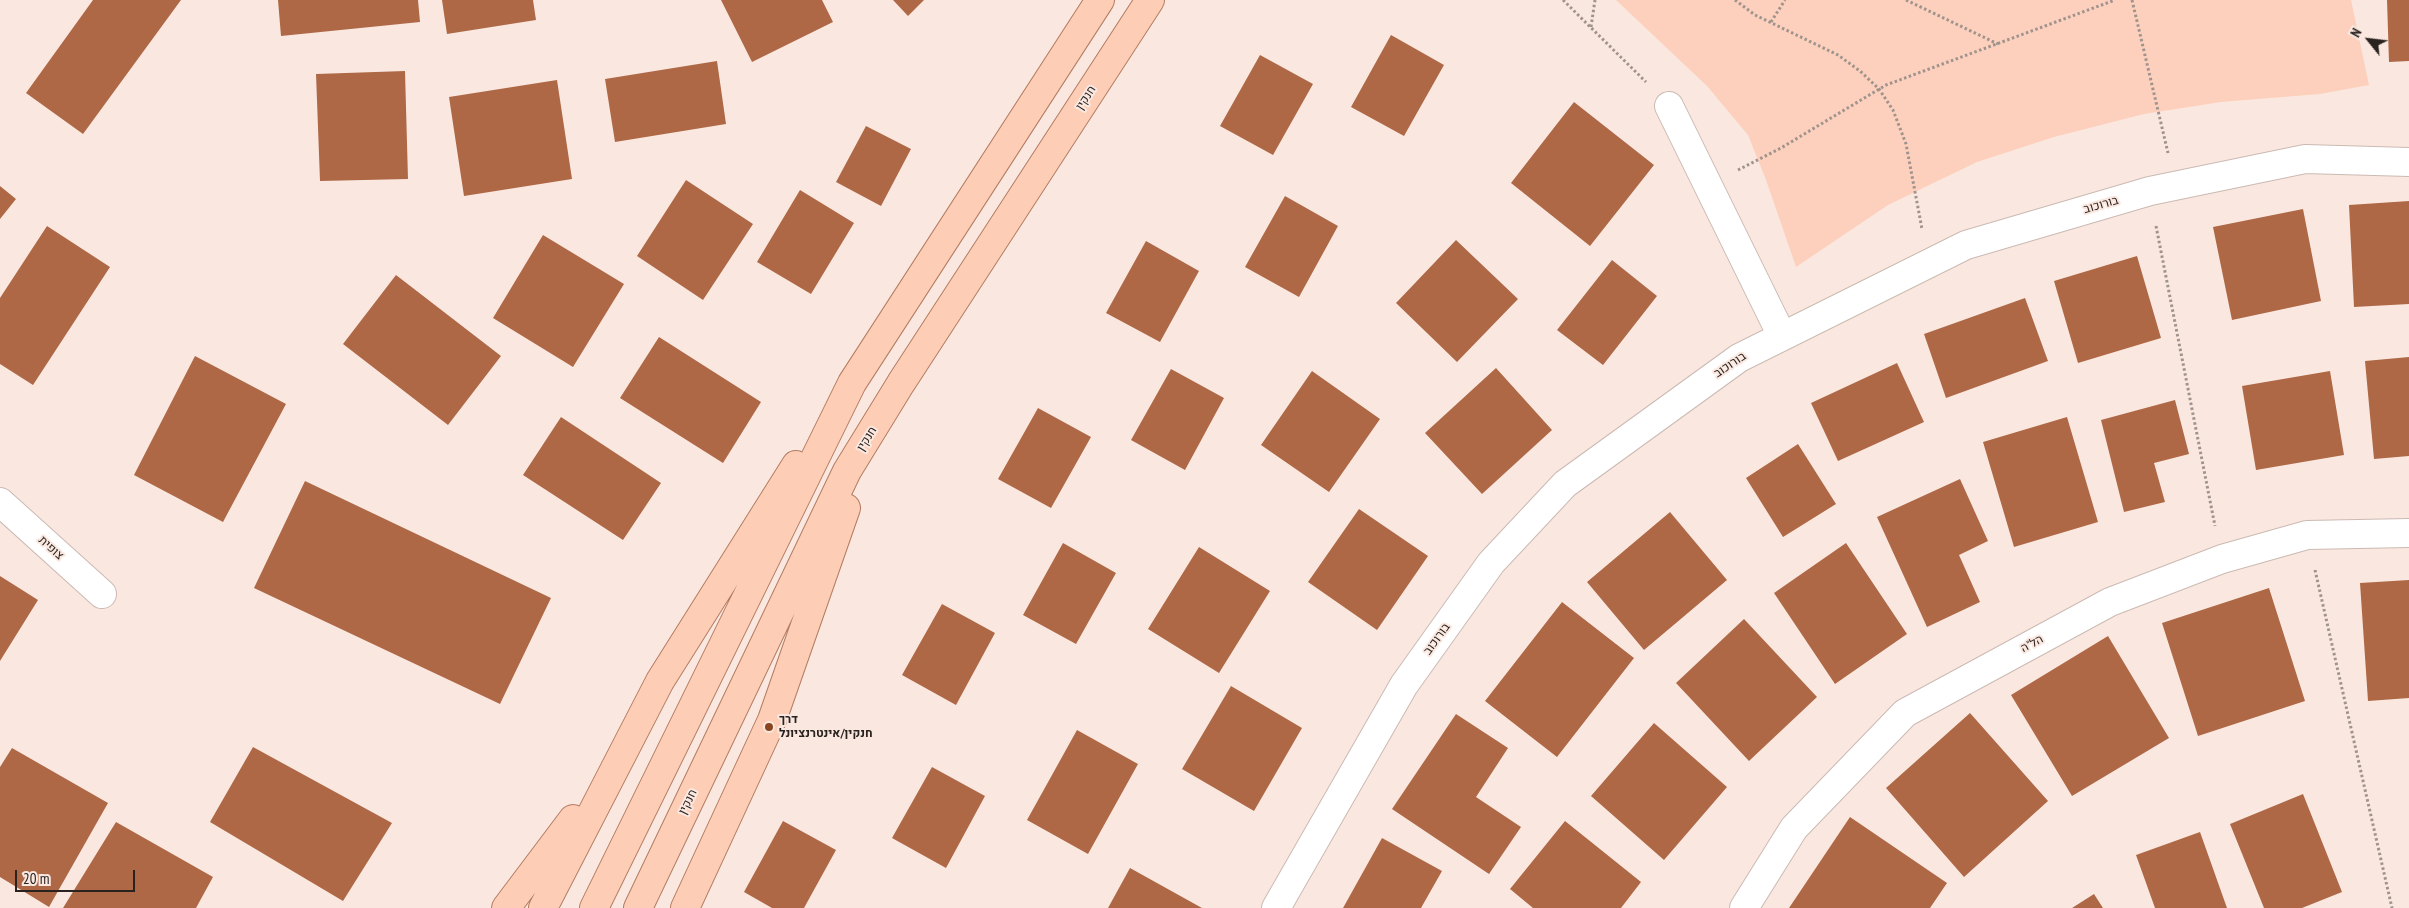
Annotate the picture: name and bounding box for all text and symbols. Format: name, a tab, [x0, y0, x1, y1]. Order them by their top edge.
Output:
north arrow	[2344, 15, 2394, 65]
text: N	[2346, 25, 2366, 40]
street label: חנקין	[1073, 83, 1099, 113]
street label: בורוכוב	[2082, 193, 2120, 217]
street label: בורוכוב	[1711, 349, 1749, 381]
street label: חנקין	[854, 424, 880, 454]
street label: צופית	[36, 533, 66, 563]
street label: בורוכוב	[1421, 620, 1453, 658]
street label: הל"ה	[2018, 632, 2046, 656]
place label: דרך חנקין/אינטרנציונל	[779, 713, 873, 741]
marker: דרך חנקין/אינטרנציונל	[763, 721, 775, 733]
street label: חנקין	[676, 787, 700, 817]
scale bar	[18, 860, 138, 892]
text: 20 m	[23, 869, 49, 888]

